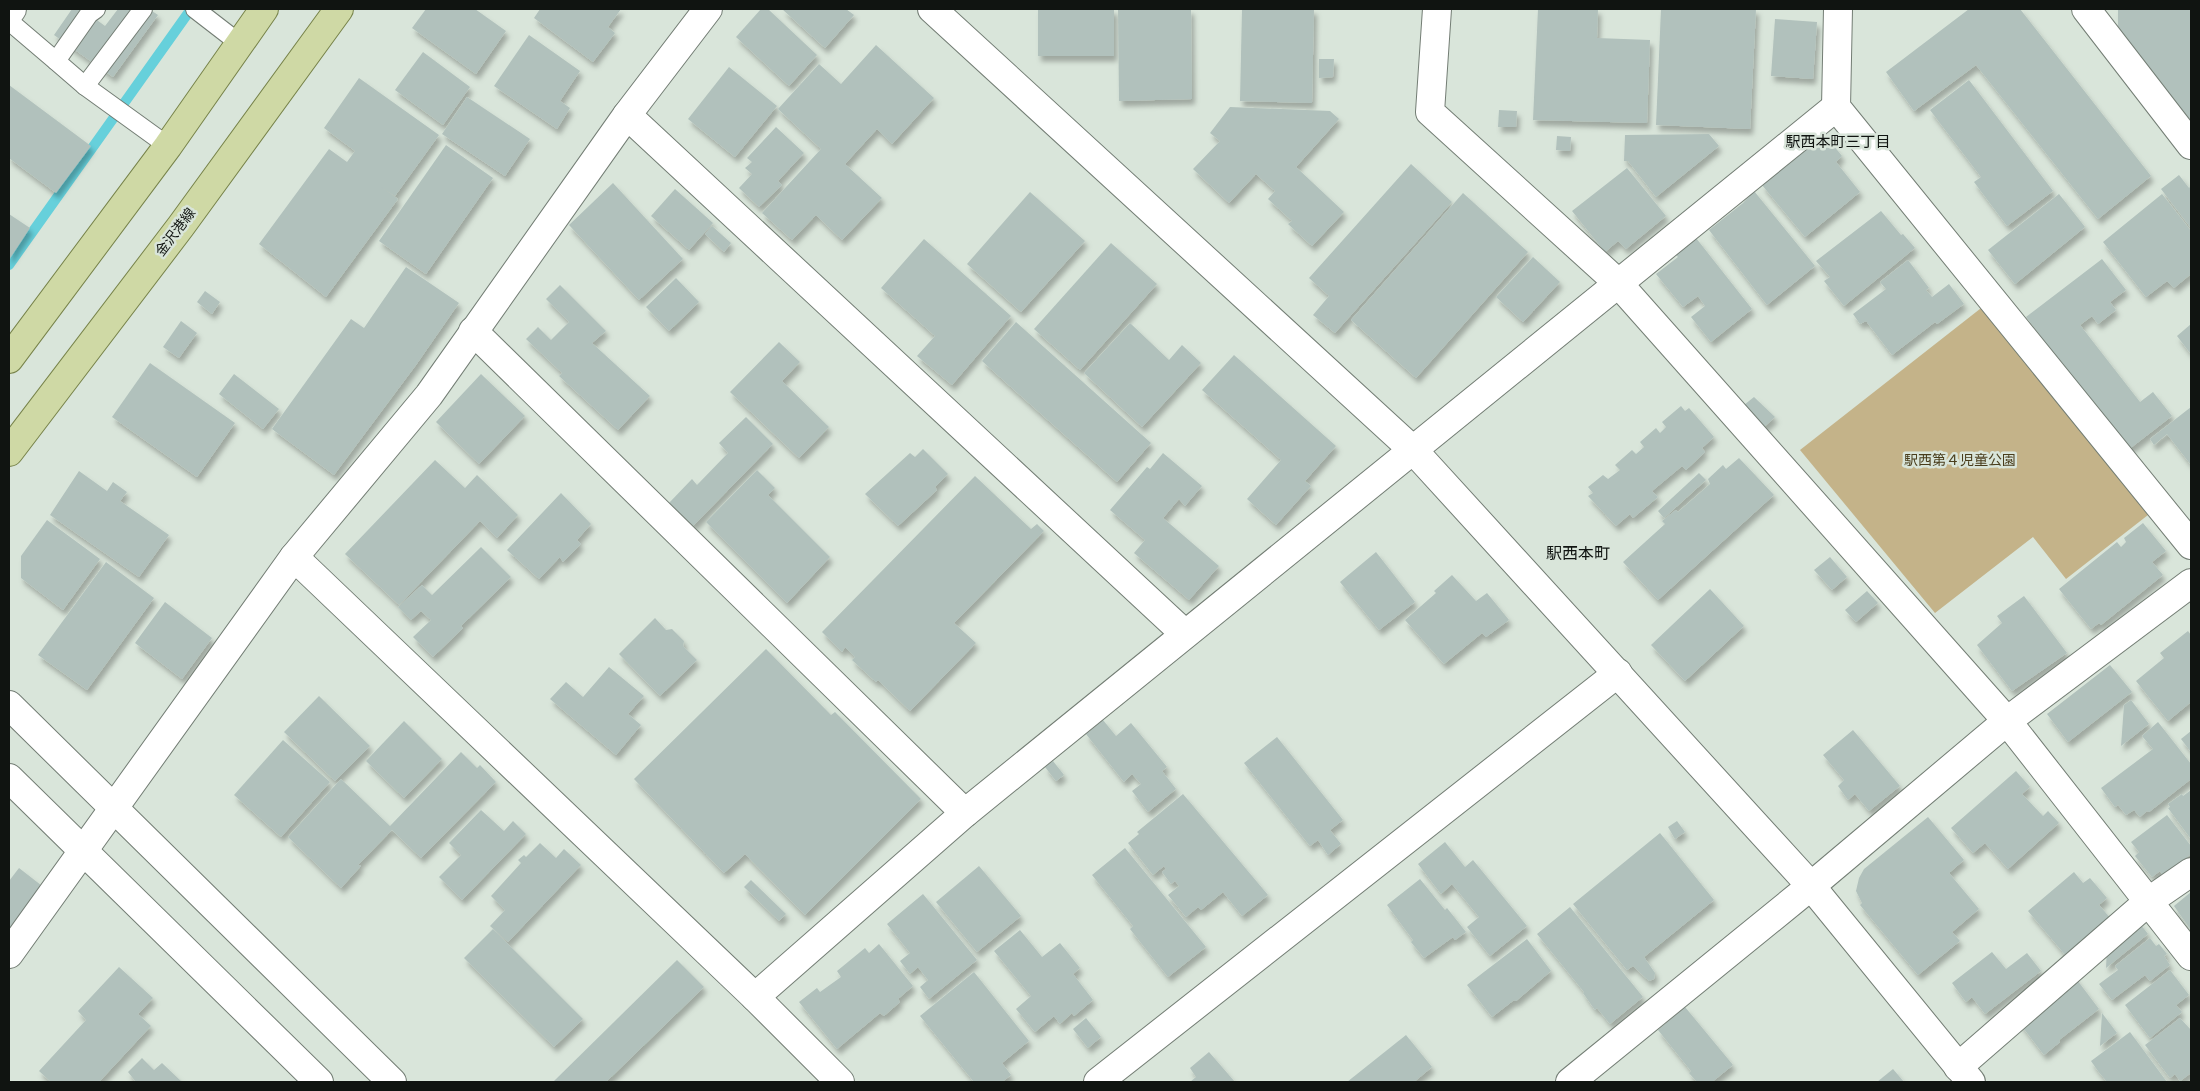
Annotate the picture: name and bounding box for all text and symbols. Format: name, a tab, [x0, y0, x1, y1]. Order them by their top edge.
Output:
district label: 駅西本町三丁目	[1785, 133, 1891, 151]
street label: 金沢港線	[152, 205, 198, 259]
park label: 駅西第４児童公園	[1904, 452, 2016, 468]
district label: 駅西本町	[1546, 544, 1610, 563]

